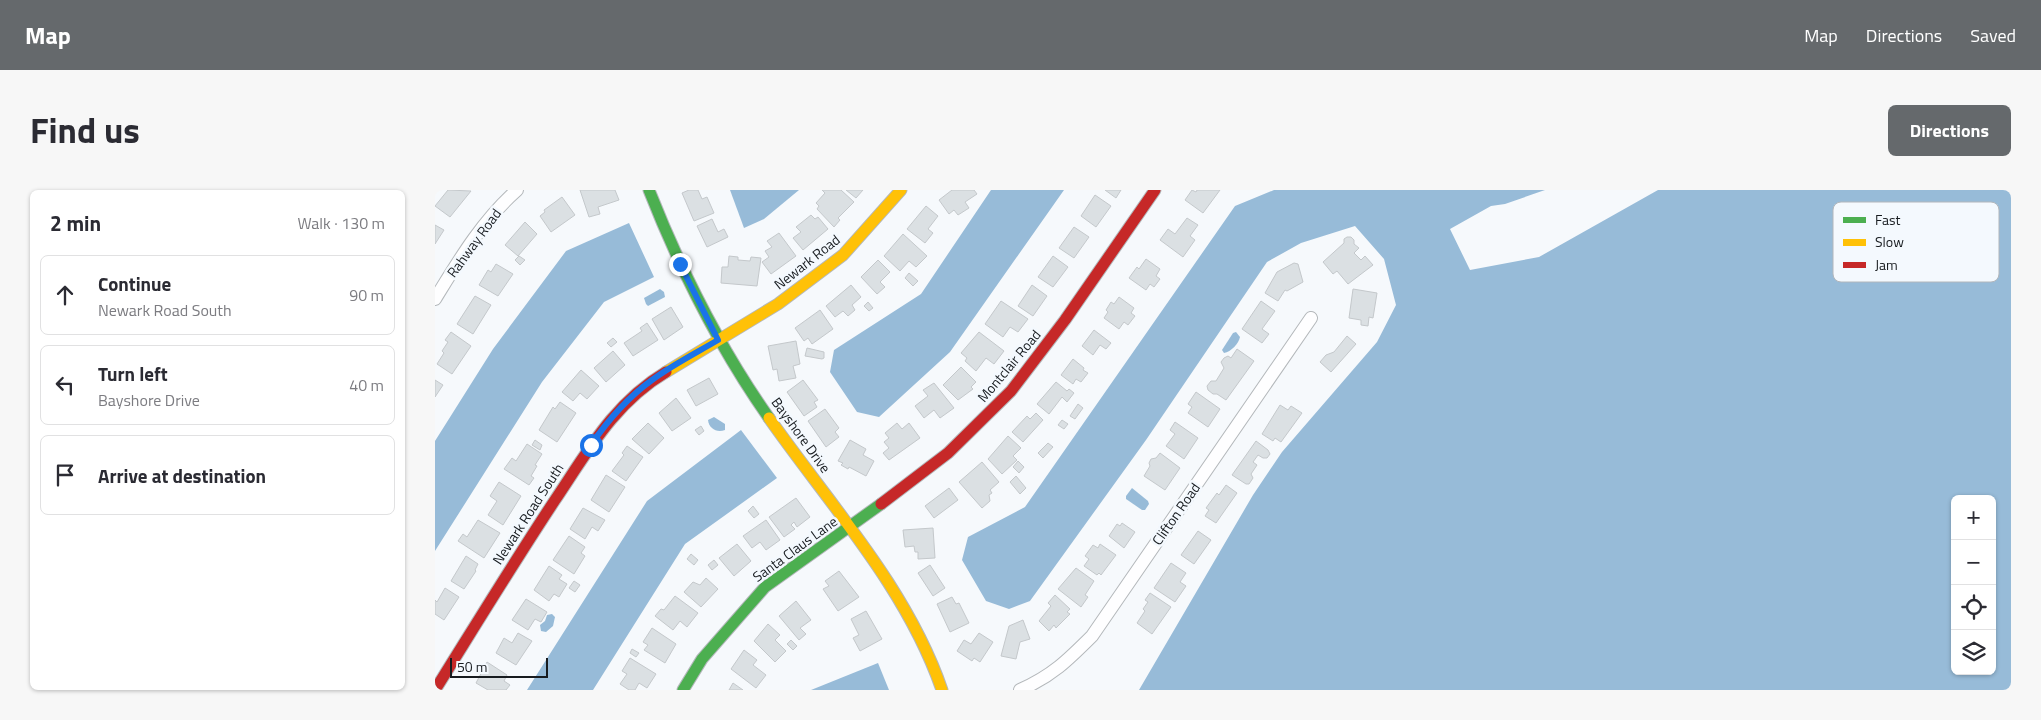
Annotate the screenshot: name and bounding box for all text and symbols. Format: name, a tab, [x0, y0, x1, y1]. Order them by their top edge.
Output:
text: Map	[25, 17, 71, 53]
text: Map	[1804, 22, 1838, 49]
text: Directions	[1866, 22, 1942, 49]
text: Saved	[1970, 22, 2016, 49]
text: Find us	[30, 103, 140, 157]
button: Directions	[1888, 105, 2011, 156]
legend	[1833, 202, 1999, 282]
street label: Rahway Road	[441, 204, 506, 282]
text: 2 min	[50, 207, 101, 239]
text: Fast	[1875, 209, 1900, 230]
text: Walk · 130 m	[297, 211, 385, 235]
street label: Newark Road	[769, 229, 844, 294]
text: Slow	[1875, 231, 1904, 252]
route end	[669, 253, 692, 276]
text: Jam	[1875, 254, 1898, 275]
text: Continue	[98, 269, 171, 298]
icon: ahead	[51, 281, 79, 309]
text: 90 m	[349, 283, 384, 307]
text: Newark Road South	[98, 298, 232, 322]
street label: Montclair Road	[972, 325, 1045, 407]
text: Turn left	[98, 359, 168, 388]
icon: left	[51, 371, 79, 399]
text: 40 m	[349, 373, 384, 397]
text: Bayshore Drive	[98, 388, 200, 412]
street label: Bayshore Drive	[767, 392, 836, 477]
route start	[580, 434, 603, 457]
street label: Newark Road South	[487, 459, 568, 568]
icon: arrive	[51, 461, 79, 489]
text: Arrive at destination	[98, 461, 266, 490]
street label: Clifton Road	[1146, 478, 1205, 549]
map controls	[1951, 495, 1996, 675]
button: +	[1951, 495, 1996, 540]
street label: Santa Claus Lane	[748, 511, 841, 587]
button: −	[1951, 540, 1996, 585]
button: locate	[1951, 585, 1996, 630]
button: layers	[1951, 630, 1996, 675]
scale bar	[450, 655, 547, 678]
text: 50 m	[457, 656, 487, 677]

